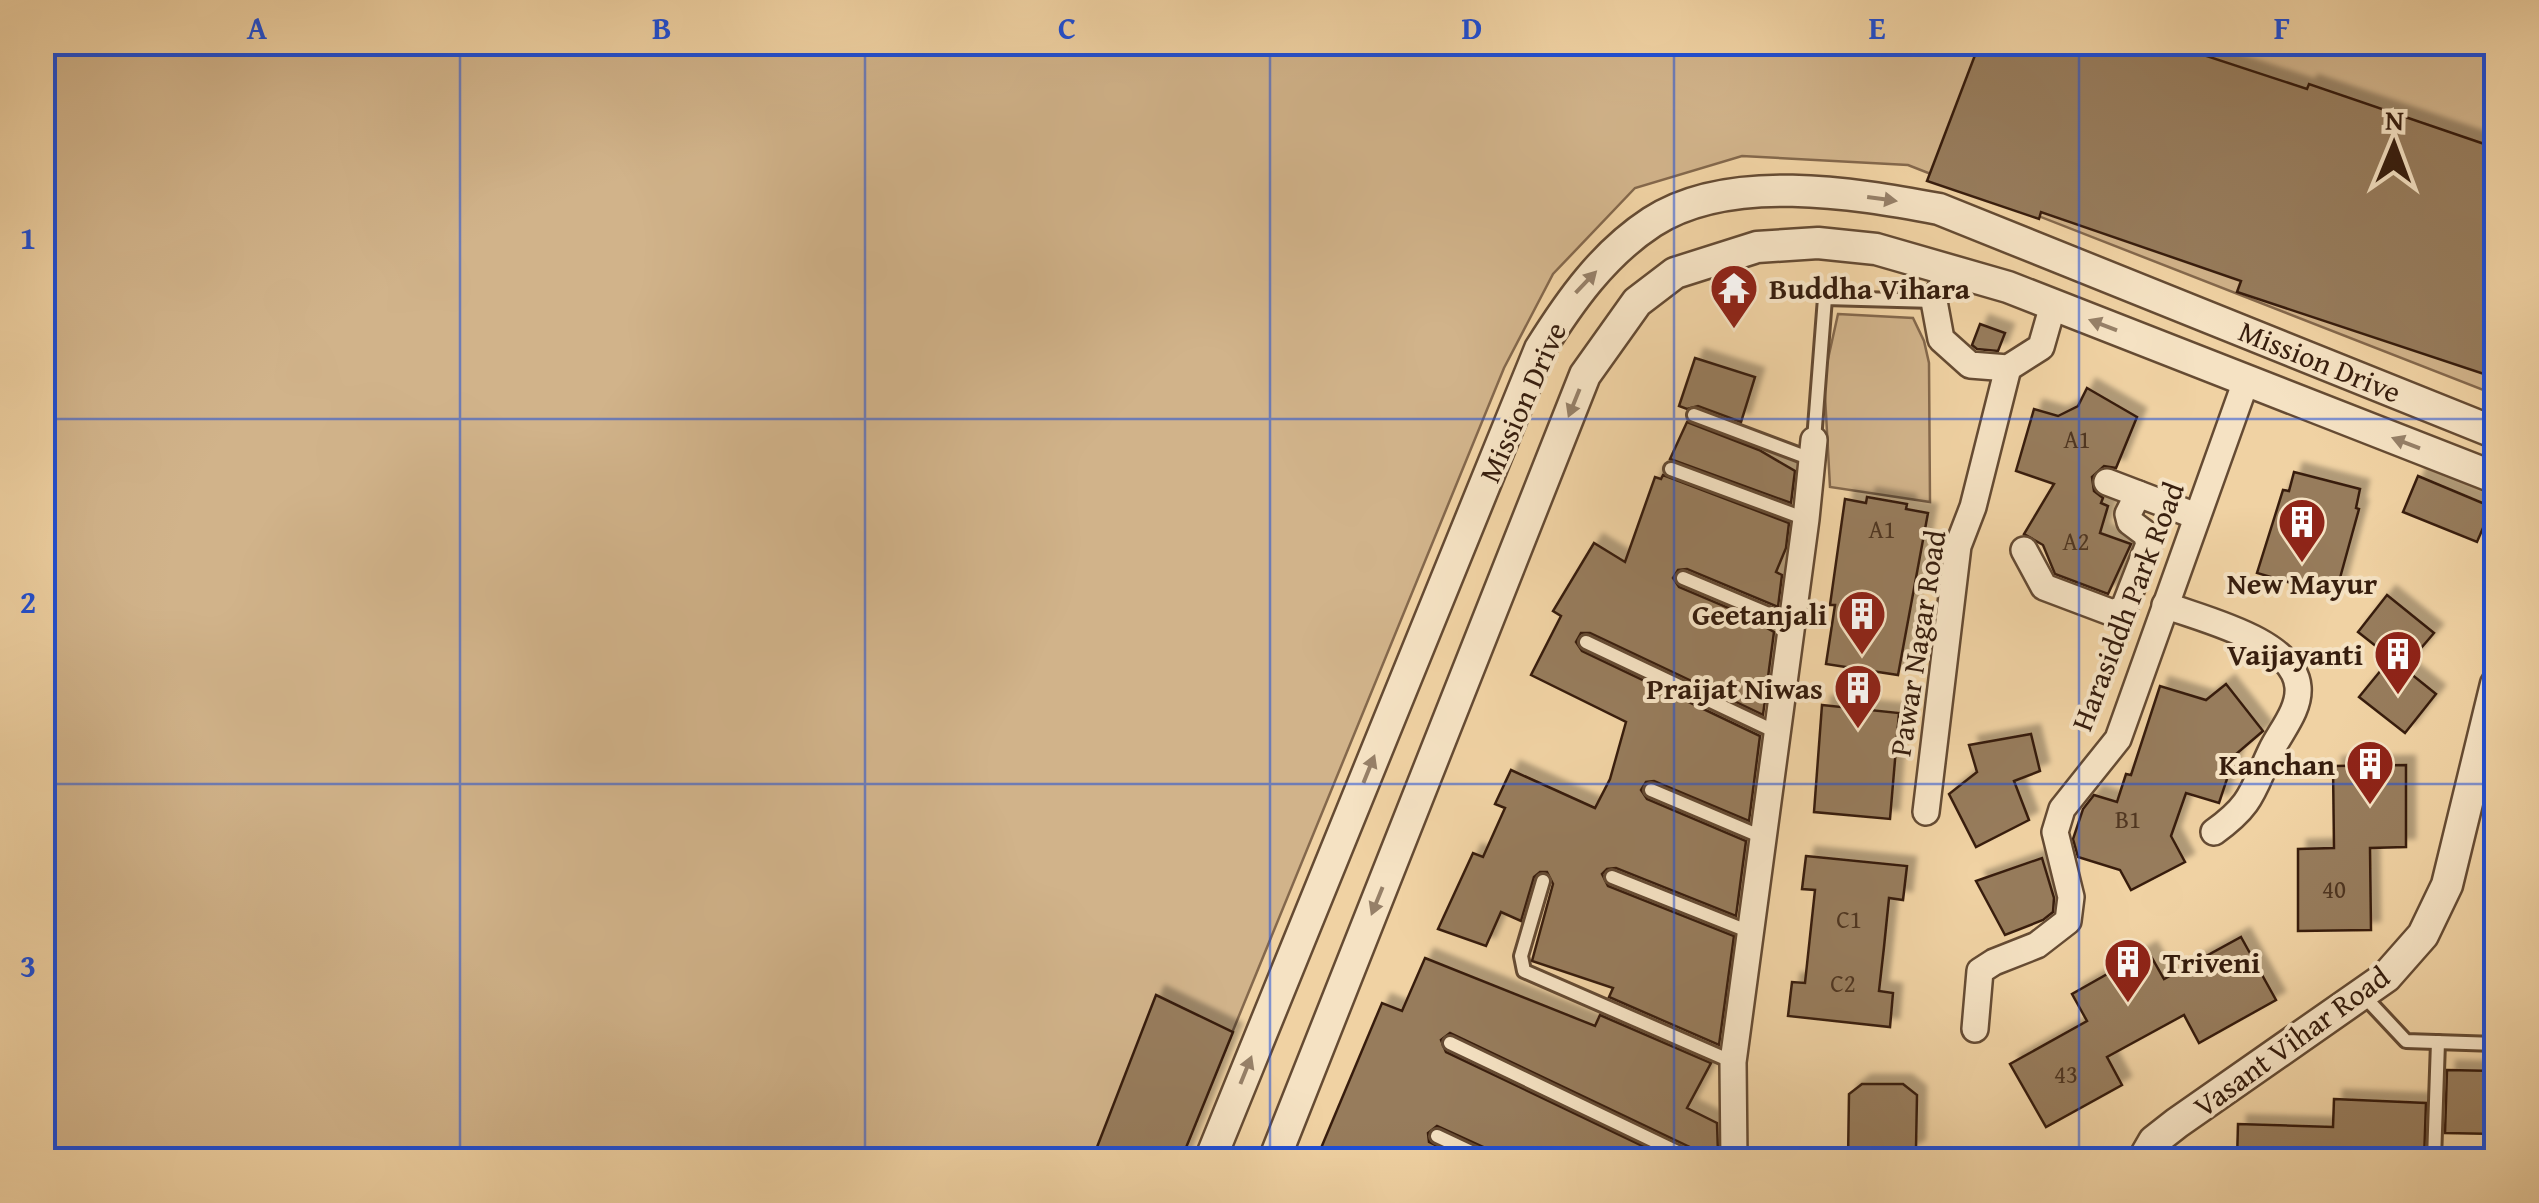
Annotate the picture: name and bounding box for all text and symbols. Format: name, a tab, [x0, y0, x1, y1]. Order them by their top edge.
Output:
text: A	[247, 4, 268, 51]
text: B	[652, 4, 672, 51]
text: C	[1058, 4, 1076, 51]
text: D	[1462, 4, 1482, 51]
text: E	[1868, 4, 1886, 51]
text: F	[2274, 4, 2290, 51]
north arrow	[2344, 95, 2444, 195]
text: N	[2385, 99, 2404, 140]
one-way arrow	[1867, 191, 1898, 207]
text: 1	[20, 214, 36, 261]
temple icon: Buddha Vihara	[1708, 262, 1760, 330]
place label: Buddha Vihara	[1769, 266, 1971, 310]
one-way arrow	[1574, 271, 1597, 295]
street label: Mission Drive	[2232, 309, 2408, 413]
street label: Mission Drive	[1467, 315, 1577, 489]
one-way arrow	[2088, 316, 2118, 332]
one-way arrow	[1566, 388, 1581, 418]
house number: A1	[2063, 421, 2091, 457]
one-way arrow	[2390, 435, 2420, 450]
street label: Harasiddh Park Road	[2059, 475, 2195, 737]
building icon: New Mayur	[2276, 496, 2328, 564]
house number: A1	[1868, 511, 1896, 547]
house number: A2	[2062, 523, 2090, 559]
street label: Pawar Nagar Road	[1877, 527, 1957, 759]
place label: New Mayur	[2227, 561, 2377, 605]
text: 2	[20, 578, 36, 625]
building icon: Geetanjali	[1836, 588, 1888, 656]
place label: Geetanjali	[1692, 592, 1827, 636]
building icon: Vaijayanti	[2372, 628, 2424, 696]
place label: Vaijayanti	[2227, 632, 2363, 676]
building icon: Praijat Niwas	[1832, 662, 1884, 730]
place label: Praijat Niwas	[1646, 666, 1823, 710]
building icon: Kanchan	[2344, 738, 2396, 806]
place label: Kanchan	[2219, 742, 2335, 786]
one-way arrow	[1361, 754, 1377, 784]
house number: B1	[2115, 801, 2141, 837]
house number: 40	[2322, 871, 2346, 907]
one-way arrow	[1368, 886, 1384, 916]
house number: C1	[1836, 901, 1862, 937]
building icon: Triveni	[2102, 936, 2154, 1004]
place label: Triveni	[2163, 940, 2260, 984]
text: 3	[20, 942, 36, 989]
street label: Vasant Vihar Road	[2184, 955, 2398, 1127]
house number: C2	[1830, 965, 1856, 1001]
one-way arrow	[1239, 1055, 1255, 1085]
house number: 43	[2054, 1056, 2078, 1092]

